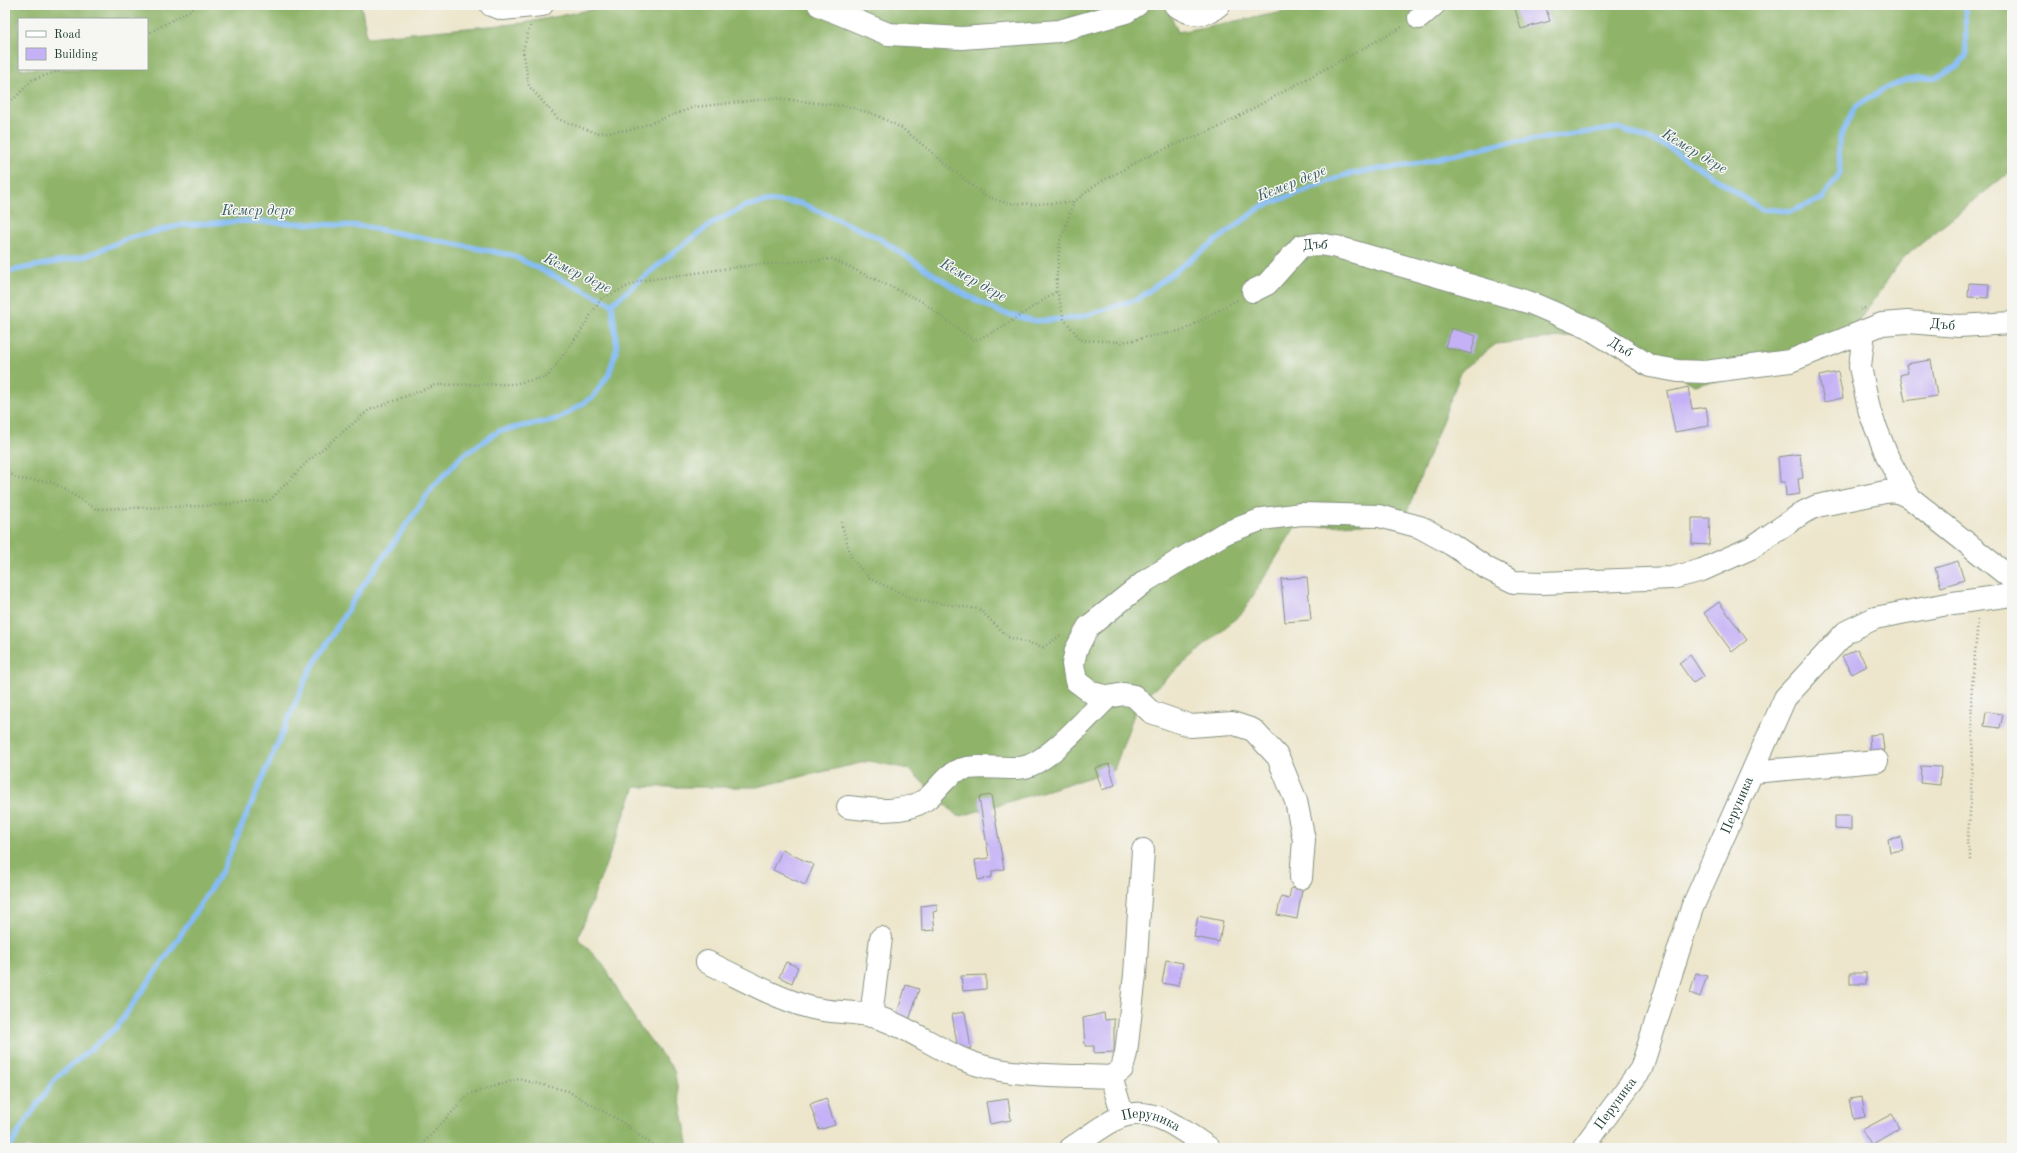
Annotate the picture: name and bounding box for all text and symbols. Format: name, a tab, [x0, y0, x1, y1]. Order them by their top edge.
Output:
legend	[18, 18, 148, 70]
text: Road	[54, 29, 81, 41]
text: Building	[54, 49, 98, 61]
water label: Кемер дере	[1658, 126, 1729, 177]
water label: Кемер дере	[1254, 163, 1329, 205]
water label: Кемер дере	[220, 204, 295, 219]
street label: Дъб	[1302, 237, 1329, 253]
water label: Кемер дере	[540, 251, 613, 297]
water label: Кемер дере	[937, 256, 1009, 305]
street label: Дъб	[1929, 317, 1956, 333]
street label: Дъб	[1606, 335, 1635, 360]
street label: Перуника	[1719, 775, 1756, 836]
street label: Перуника	[1592, 1075, 1639, 1132]
street label: Перуника	[1120, 1107, 1183, 1134]

